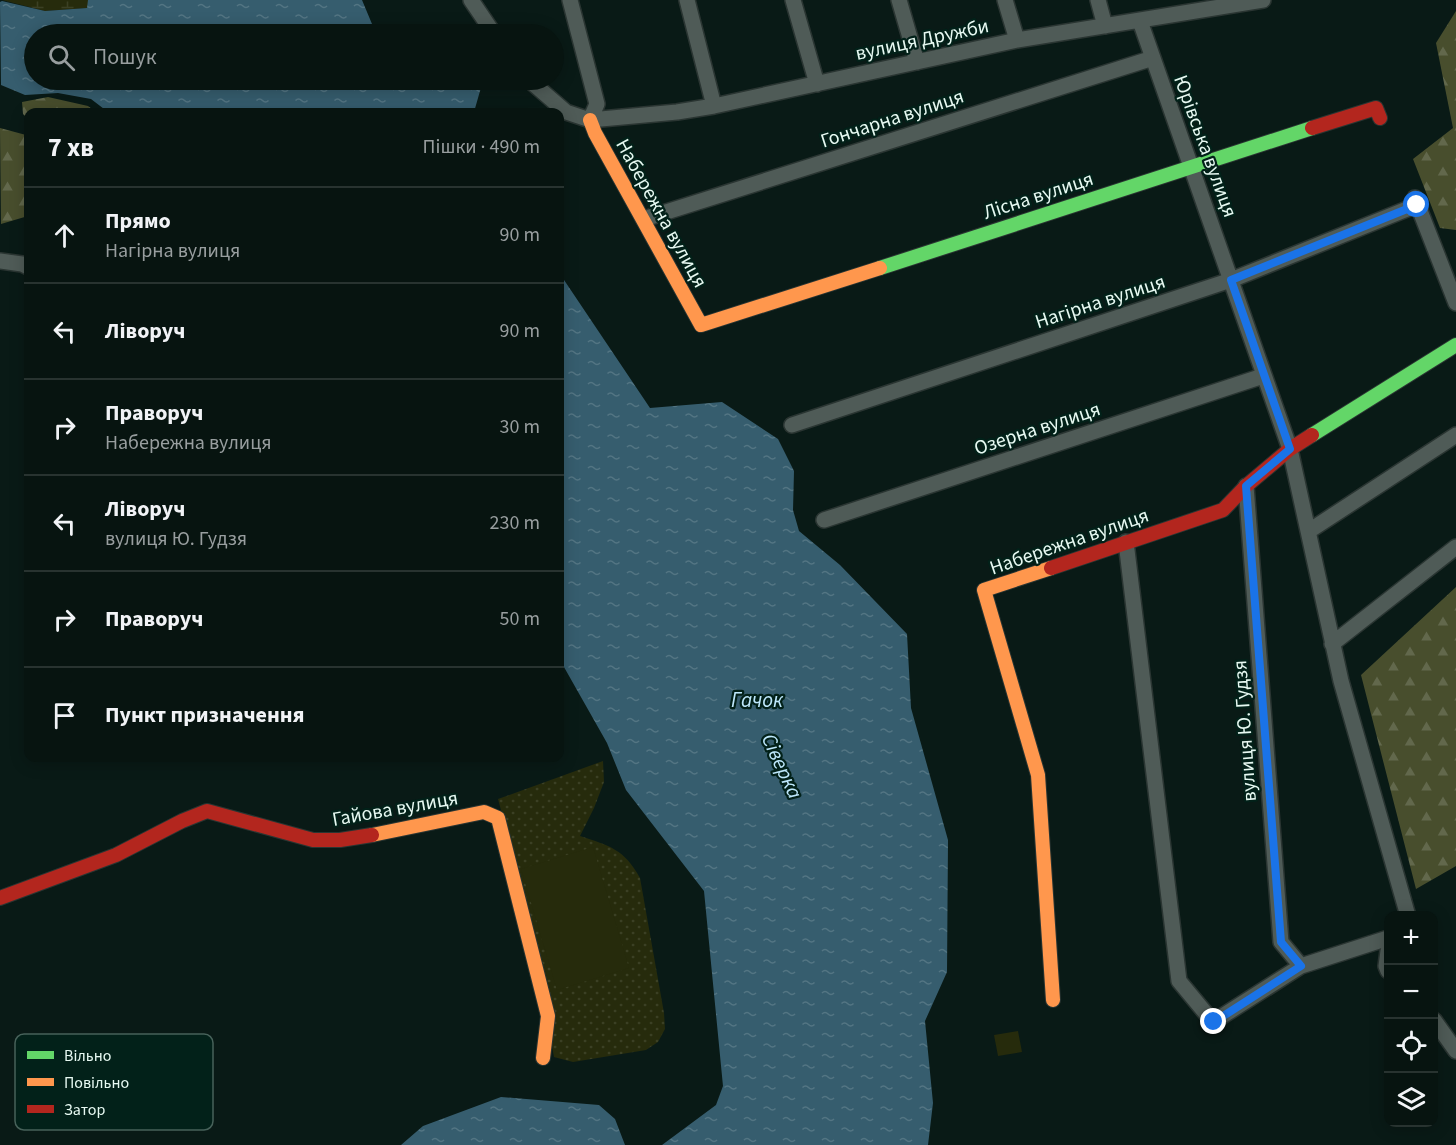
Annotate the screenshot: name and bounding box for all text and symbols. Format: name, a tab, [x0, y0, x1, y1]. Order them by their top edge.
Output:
street label: вулиця Дружби	[853, 12, 992, 68]
search box	[24, 24, 564, 90]
icon: search	[45, 41, 78, 74]
text: Пошук	[93, 41, 157, 73]
street label: Юрівська вулиця	[1166, 71, 1244, 221]
street label: Гончарна вулиця	[817, 83, 968, 155]
text: 7 хв	[48, 129, 94, 166]
text: Пішки · 490 m	[423, 133, 540, 161]
street label: Набережна вулиця	[608, 134, 714, 293]
street label: Лісна вулиця	[979, 165, 1097, 227]
route start	[1403, 191, 1429, 217]
text: Прямо	[105, 205, 171, 237]
icon: ahead	[48, 219, 81, 252]
text: 90 m	[500, 221, 540, 249]
text: Нагірна вулиця	[105, 237, 240, 265]
street label: Нагірна вулиця	[1032, 268, 1169, 336]
icon: left	[48, 315, 81, 348]
text: Ліворуч	[105, 315, 185, 347]
text: 90 m	[500, 317, 540, 345]
street label: Озерна вулиця	[971, 395, 1104, 463]
text: Праворуч	[105, 397, 203, 429]
icon: right	[48, 411, 81, 444]
text: 30 m	[500, 413, 540, 441]
text: Набережна вулиця	[105, 429, 272, 457]
text: Ліворуч	[105, 493, 185, 525]
street label: Набережна вулиця	[986, 502, 1153, 582]
icon: left	[48, 507, 81, 540]
text: 230 m	[490, 509, 540, 537]
text: вулиця Ю. Гудзя	[105, 525, 247, 553]
icon: right	[48, 603, 81, 636]
text: Праворуч	[105, 603, 203, 635]
text: 50 m	[500, 605, 540, 633]
street label: вулиця Ю. Гудзя	[1226, 659, 1264, 803]
water label: Гачок	[731, 685, 784, 715]
icon: arrive	[48, 699, 81, 732]
text: Пункт призначення	[105, 699, 305, 731]
water label: Сіверка	[754, 729, 810, 803]
street label: Гайова вулиця	[330, 784, 460, 834]
map controls	[1384, 911, 1438, 1127]
button: +	[1384, 911, 1438, 965]
button: −	[1384, 965, 1438, 1019]
route end	[1200, 1008, 1226, 1034]
button: locate	[1384, 1019, 1438, 1073]
legend	[15, 1034, 213, 1130]
text: Вільно	[64, 1045, 111, 1067]
text: Повільно	[64, 1072, 129, 1094]
button: layers	[1384, 1073, 1438, 1127]
text: Затор	[64, 1099, 105, 1121]

